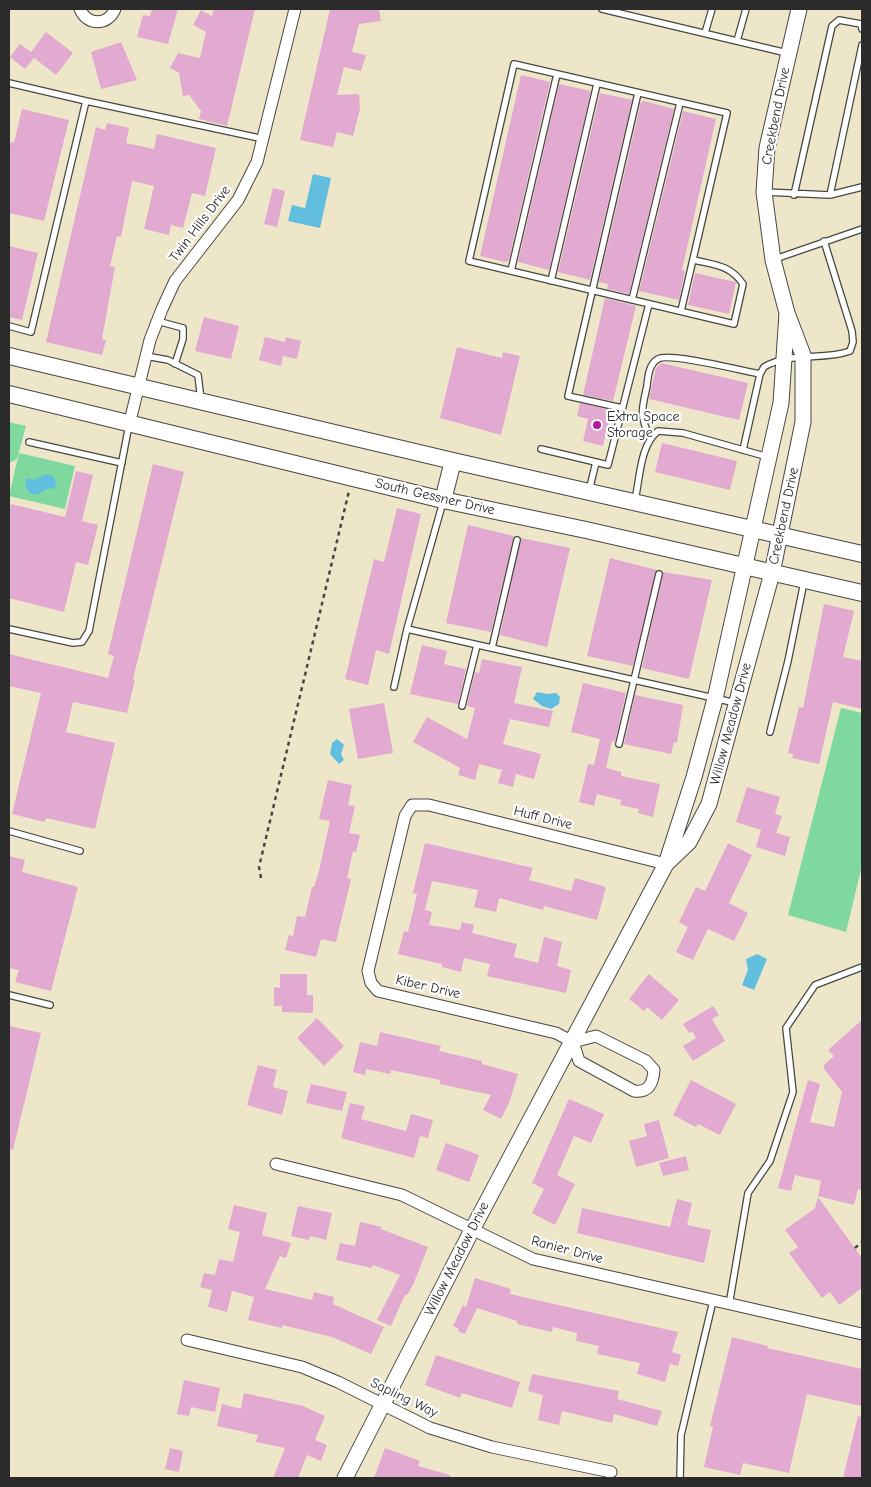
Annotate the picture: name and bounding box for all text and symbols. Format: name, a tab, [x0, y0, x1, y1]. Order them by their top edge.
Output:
street label: Creekbend Drive	[758, 66, 794, 166]
street label: Twin Hills Drive	[166, 182, 234, 266]
place label: Extra Space Storage	[607, 409, 679, 442]
marker: Extra Space Storage	[591, 419, 603, 431]
street label: Creekbend Drive	[765, 466, 803, 566]
street label: South Gessner Drive	[374, 475, 496, 519]
street label: Willow Meadow Drive	[707, 661, 755, 787]
street label: Huff Drive	[512, 803, 574, 833]
street label: Kiber Drive	[394, 971, 462, 1003]
street label: Willow Meadow Drive	[421, 1199, 493, 1319]
street label: Ranier Drive	[529, 1232, 605, 1268]
street label: Sapling Way	[367, 1374, 441, 1422]

